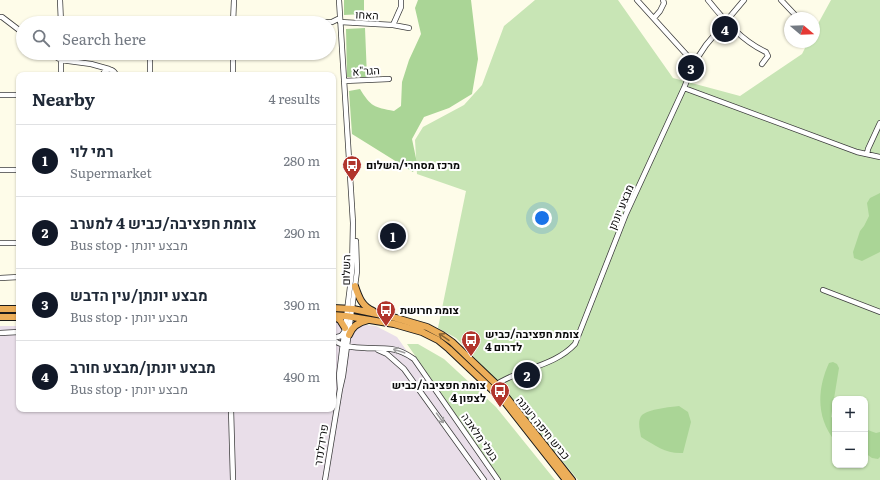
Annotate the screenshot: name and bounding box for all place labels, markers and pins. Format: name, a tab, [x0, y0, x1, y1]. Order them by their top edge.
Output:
pin: 4	[712, 14, 738, 44]
pin: 3	[678, 53, 704, 83]
bus stop icon: מרכז מסחרי/השלום	[341, 154, 363, 182]
place label: מרכז מסחרי/השלום	[366, 156, 460, 172]
pin: 1	[380, 221, 406, 251]
bus stop icon: צומת חרושת	[375, 299, 397, 327]
place label: צומת חרושת	[400, 301, 460, 317]
place label: צומת חפציבה/כביש 4 לדרום	[485, 325, 580, 354]
bus stop icon: צומת חפציבה/כביש 4 לדרום	[460, 329, 482, 357]
pin: 2	[514, 360, 540, 390]
place label: צומת חפציבה/כביש 4 לצפון	[392, 376, 487, 405]
bus stop icon: צומת חפציבה/כביש 4 לצפון	[489, 380, 511, 408]

